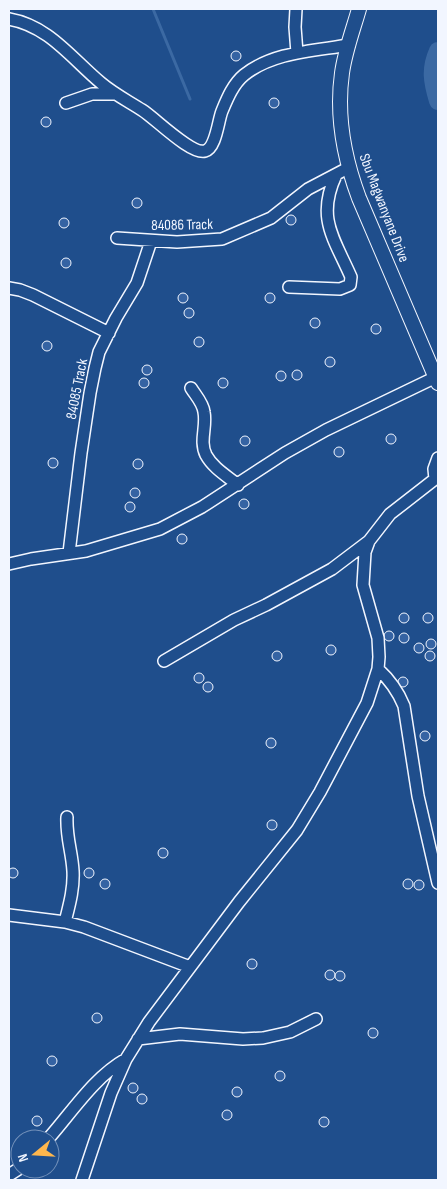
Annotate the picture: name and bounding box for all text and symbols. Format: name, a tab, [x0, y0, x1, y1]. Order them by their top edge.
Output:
street label: Sbu Magwanyane Drive	[355, 151, 413, 265]
street label: 84086 Track	[151, 215, 213, 235]
street label: 84085 Track	[62, 357, 92, 421]
north arrow	[10, 1129, 60, 1179]
text: N	[14, 1152, 32, 1164]

